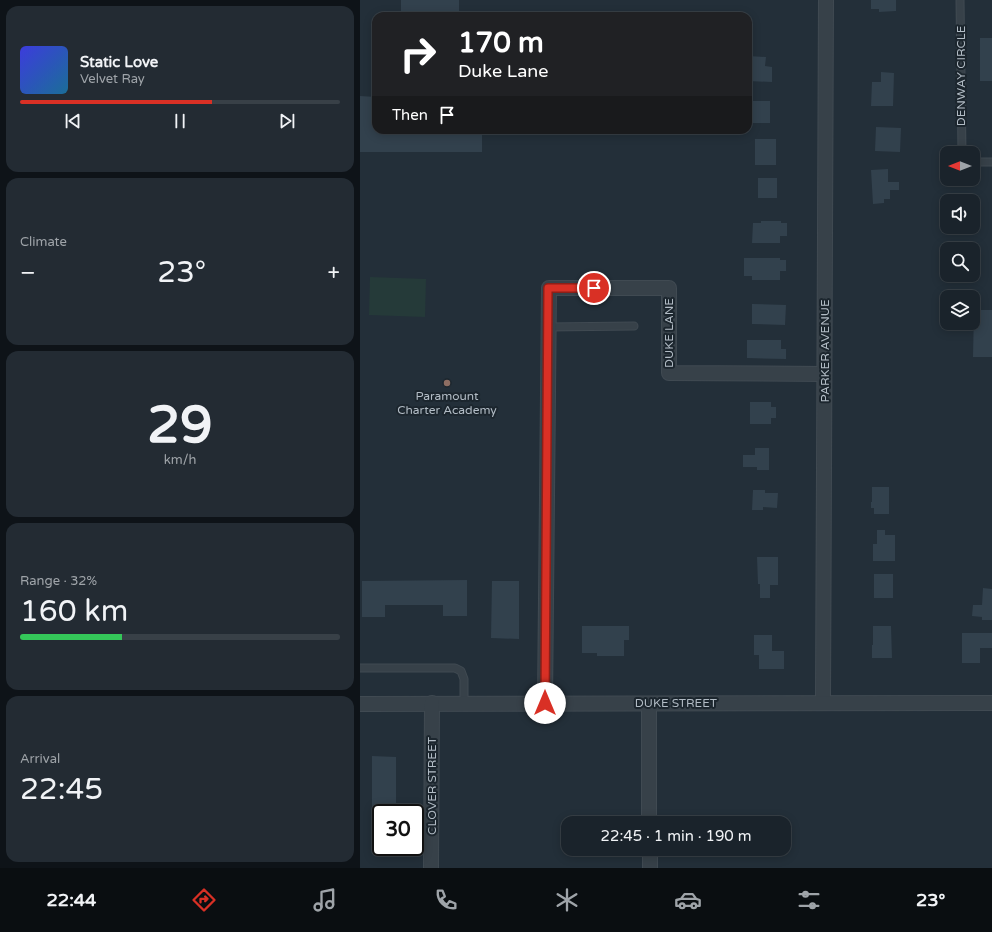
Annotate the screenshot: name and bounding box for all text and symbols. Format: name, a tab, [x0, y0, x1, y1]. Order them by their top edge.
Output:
street label: DENWAY CIRCLE	[954, 25, 968, 126]
text: 170 m	[458, 26, 544, 60]
icon: right	[392, 28, 444, 80]
text: Static Love	[80, 53, 158, 71]
text: Duke Lane	[458, 60, 549, 82]
text: Velvet Ray	[80, 71, 145, 87]
icon: arrive	[436, 104, 458, 126]
text: Then	[392, 106, 428, 124]
icon: previous	[62, 110, 84, 132]
icon: pause	[169, 110, 191, 132]
icon: next	[276, 110, 298, 132]
north arrow	[940, 146, 980, 186]
map controls	[940, 146, 980, 330]
button: sound	[940, 194, 980, 234]
text: Climate	[20, 234, 67, 250]
button: search	[940, 242, 980, 282]
text: 23°	[157, 254, 206, 291]
text: −	[20, 260, 36, 286]
text: +	[328, 260, 340, 286]
pin	[577, 271, 611, 305]
icon: arrive	[583, 277, 605, 299]
button: layers	[940, 290, 980, 330]
street label: DUKE LANE	[662, 298, 676, 368]
street label: PARKER AVENUE	[818, 299, 832, 403]
marker: Paramount Charter Academy	[442, 378, 452, 388]
place label: Paramount Charter Academy	[397, 389, 497, 417]
text: 29	[147, 394, 213, 457]
text: km/h	[164, 452, 196, 468]
text: Range · 32%	[20, 573, 97, 589]
text: 160 km	[20, 593, 128, 630]
position arrow	[524, 682, 566, 724]
street label: DUKE STREET	[635, 696, 718, 710]
street label: CLOVER STREET	[425, 736, 439, 835]
text: Arrival	[20, 751, 60, 767]
text: 22:45	[20, 771, 103, 808]
speed limit sign: 30	[372, 804, 424, 856]
text: 22:45 · 1 min · 190 m	[601, 827, 751, 845]
icon: directions	[190, 886, 218, 914]
icon: music	[311, 886, 339, 914]
icon: phone	[432, 886, 460, 914]
icon: climate	[553, 886, 581, 914]
icon: car	[674, 886, 702, 914]
icon: filters	[795, 886, 823, 914]
text: 22:44	[47, 889, 96, 911]
text: 23°	[916, 889, 945, 911]

